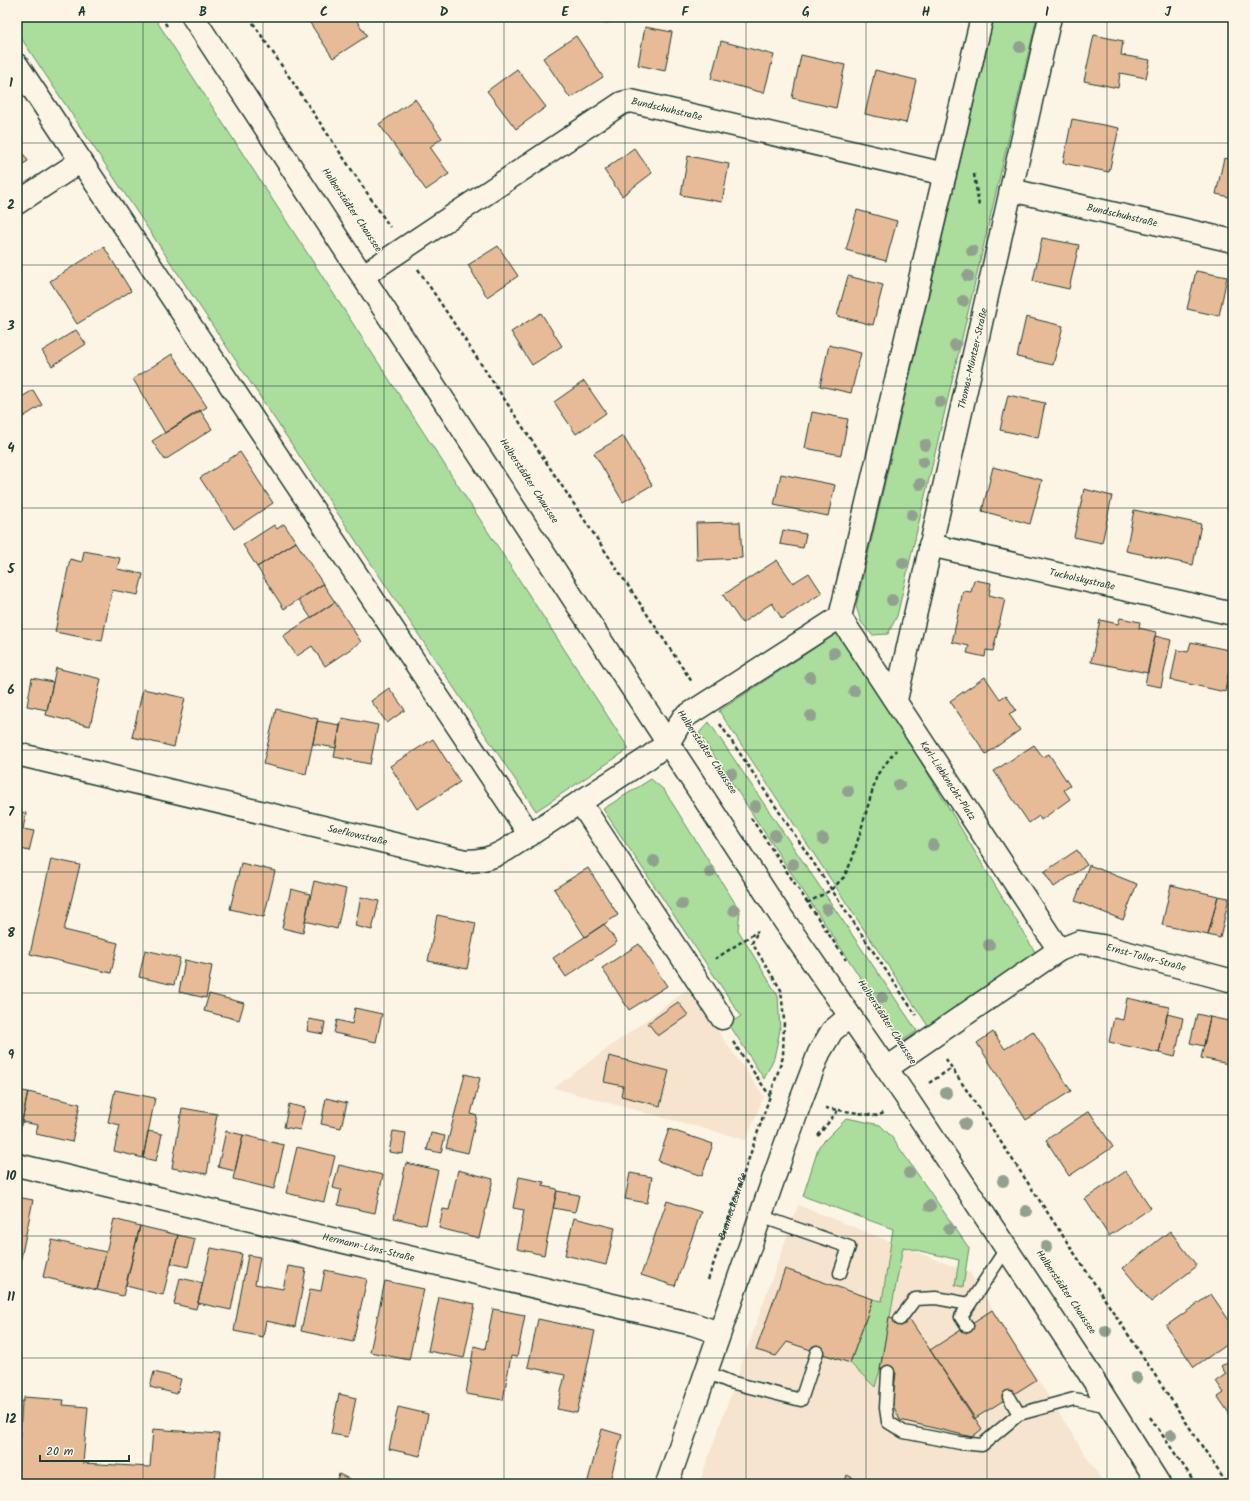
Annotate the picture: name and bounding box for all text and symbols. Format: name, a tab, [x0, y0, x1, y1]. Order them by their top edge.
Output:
text: A	[78, 2, 86, 23]
text: B	[199, 2, 207, 23]
text: C	[320, 2, 328, 23]
text: D	[440, 2, 449, 23]
text: E	[561, 2, 569, 23]
text: F	[681, 2, 689, 23]
text: G	[802, 2, 810, 23]
text: H	[922, 2, 931, 23]
text: I	[1045, 2, 1049, 23]
text: J	[1165, 2, 1172, 23]
text: 1	[9, 73, 13, 94]
street label: Bundschuhstraße	[630, 93, 704, 125]
street label: Halberstädter Chaussee	[318, 165, 387, 256]
text: 2	[7, 195, 15, 216]
street label: Bundschuhstraße	[1085, 200, 1160, 232]
street label: Thomas-Müntzer-Straße	[954, 306, 992, 411]
text: 3	[6, 316, 15, 337]
street label: Halberstädter Chaussee	[495, 435, 563, 527]
text: 4	[7, 438, 15, 459]
text: 5	[7, 559, 16, 580]
street label: Tucholskystraße	[1048, 564, 1117, 595]
text: 6	[7, 680, 15, 701]
street label: Halberstädter Chaussee	[673, 707, 742, 798]
street label: Karl-Liebknecht-Platz	[916, 738, 980, 824]
text: 7	[8, 802, 15, 823]
street label: Saefkowstraße	[326, 820, 389, 850]
text: 8	[7, 923, 15, 944]
street label: Ernst-Toller-Straße	[1104, 939, 1188, 976]
street label: Halberstädter Chaussee	[853, 976, 921, 1068]
text: 9	[8, 1045, 15, 1066]
text: 10	[6, 1166, 17, 1187]
street label: Brenneckestraße	[714, 1170, 752, 1242]
street label: Hermann-Löns-Straße	[321, 1229, 417, 1266]
street label: Halberstädter Chaussee	[1032, 1247, 1101, 1338]
text: 11	[7, 1287, 15, 1308]
text: 12	[5, 1409, 17, 1430]
scale bar	[40, 1437, 129, 1463]
text: 20 m	[46, 1442, 74, 1461]

